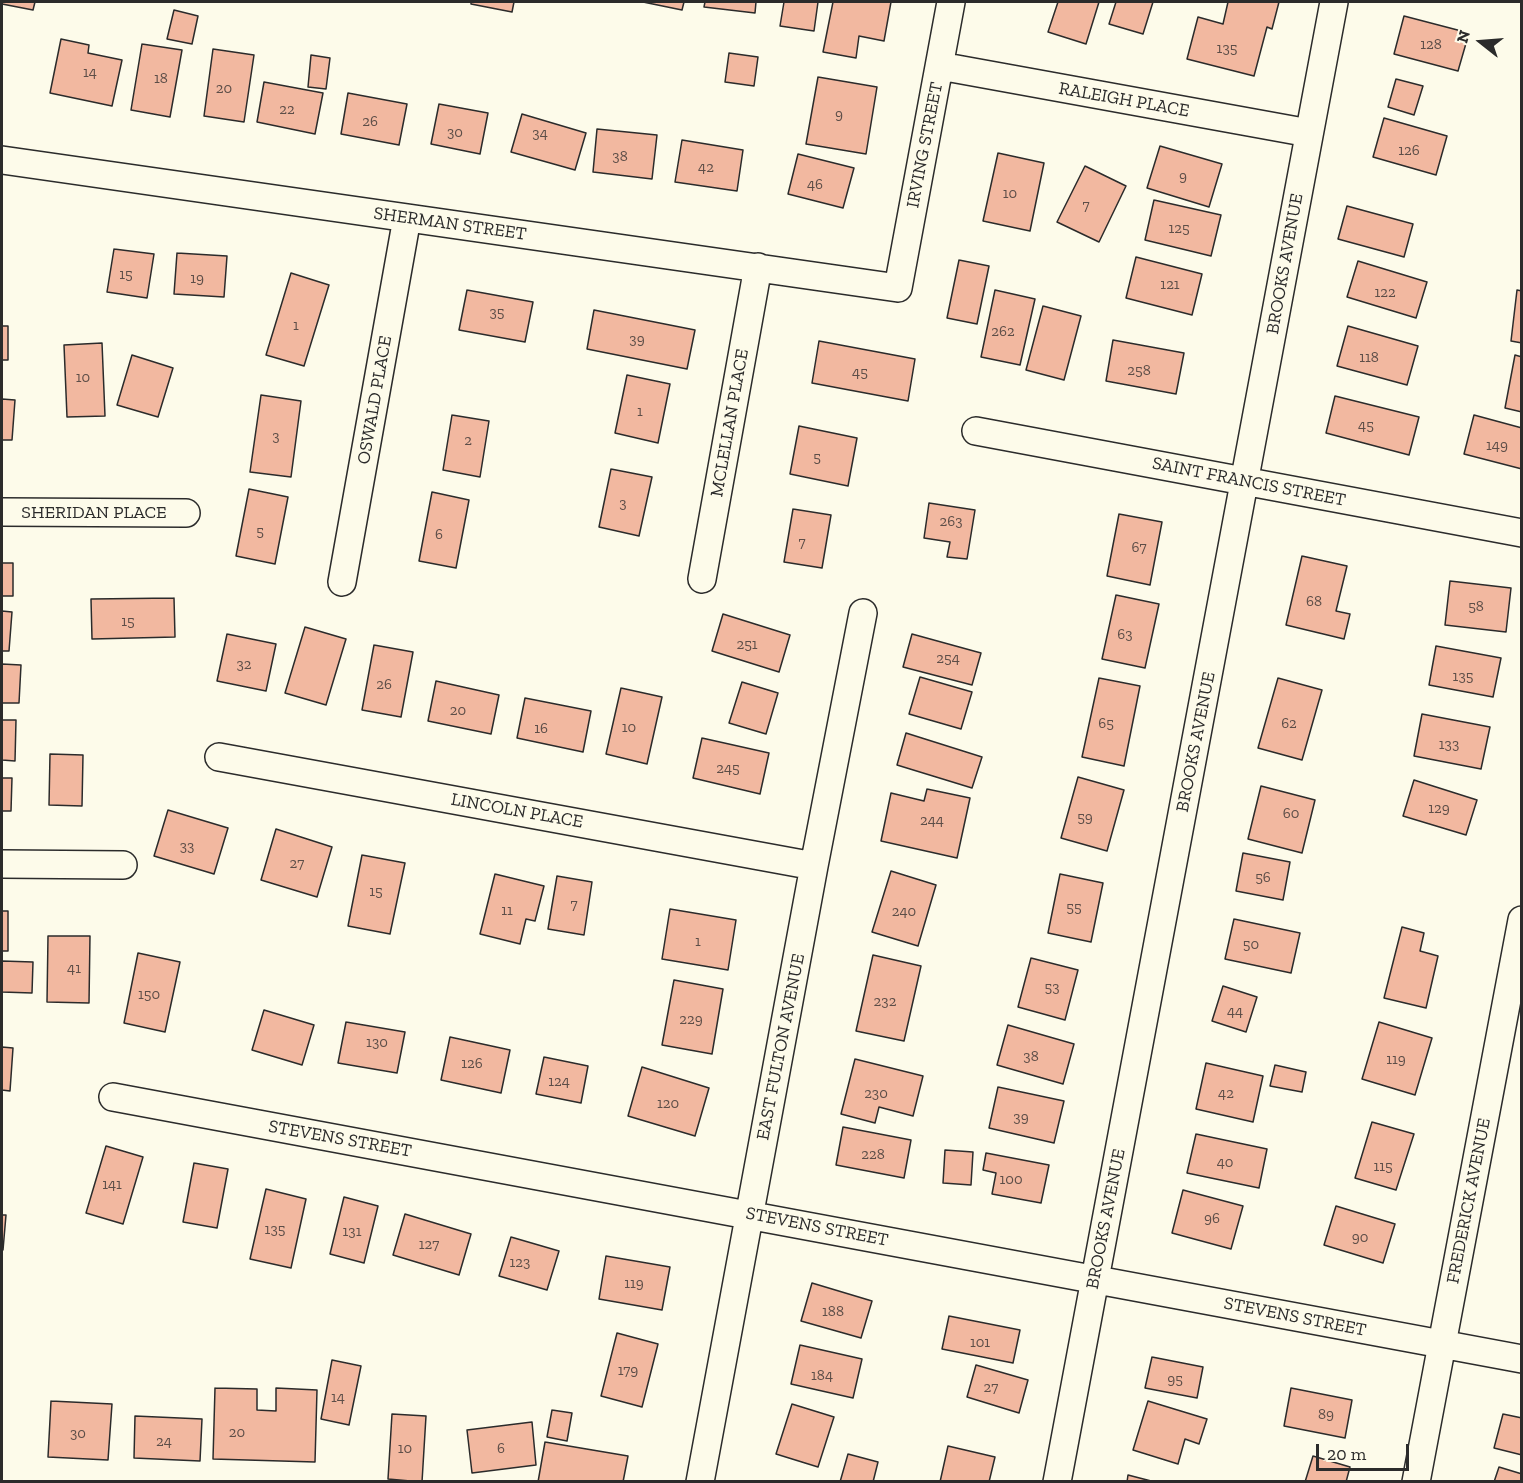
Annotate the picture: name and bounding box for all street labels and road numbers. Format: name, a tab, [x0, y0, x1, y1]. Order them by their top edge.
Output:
street label: RALEIGH PLACE	[1057, 78, 1191, 122]
street label: IRVING STREET	[902, 80, 948, 210]
street label: BROOKS AVENUE	[1262, 192, 1308, 336]
street label: SHERMAN STREET	[372, 203, 528, 245]
street label: OSWALD PLACE	[353, 334, 397, 466]
street label: MCLELLAN PLACE	[706, 347, 754, 499]
street label: SAINT FRANCIS STREET	[1151, 453, 1347, 511]
street label: SHERIDAN PLACE	[21, 502, 167, 524]
street label: BROOKS AVENUE	[1172, 670, 1220, 814]
street label: LINCOLN PLACE	[449, 789, 585, 833]
street label: EAST FULTON AVENUE	[752, 952, 810, 1142]
street label: STEVENS STREET	[267, 1116, 413, 1162]
street label: FREDERICK AVENUE	[1442, 1116, 1496, 1286]
street label: BROOKS AVENUE	[1082, 1147, 1130, 1291]
street label: STEVENS STREET	[744, 1203, 890, 1251]
street label: STEVENS STREET	[1222, 1293, 1368, 1341]

